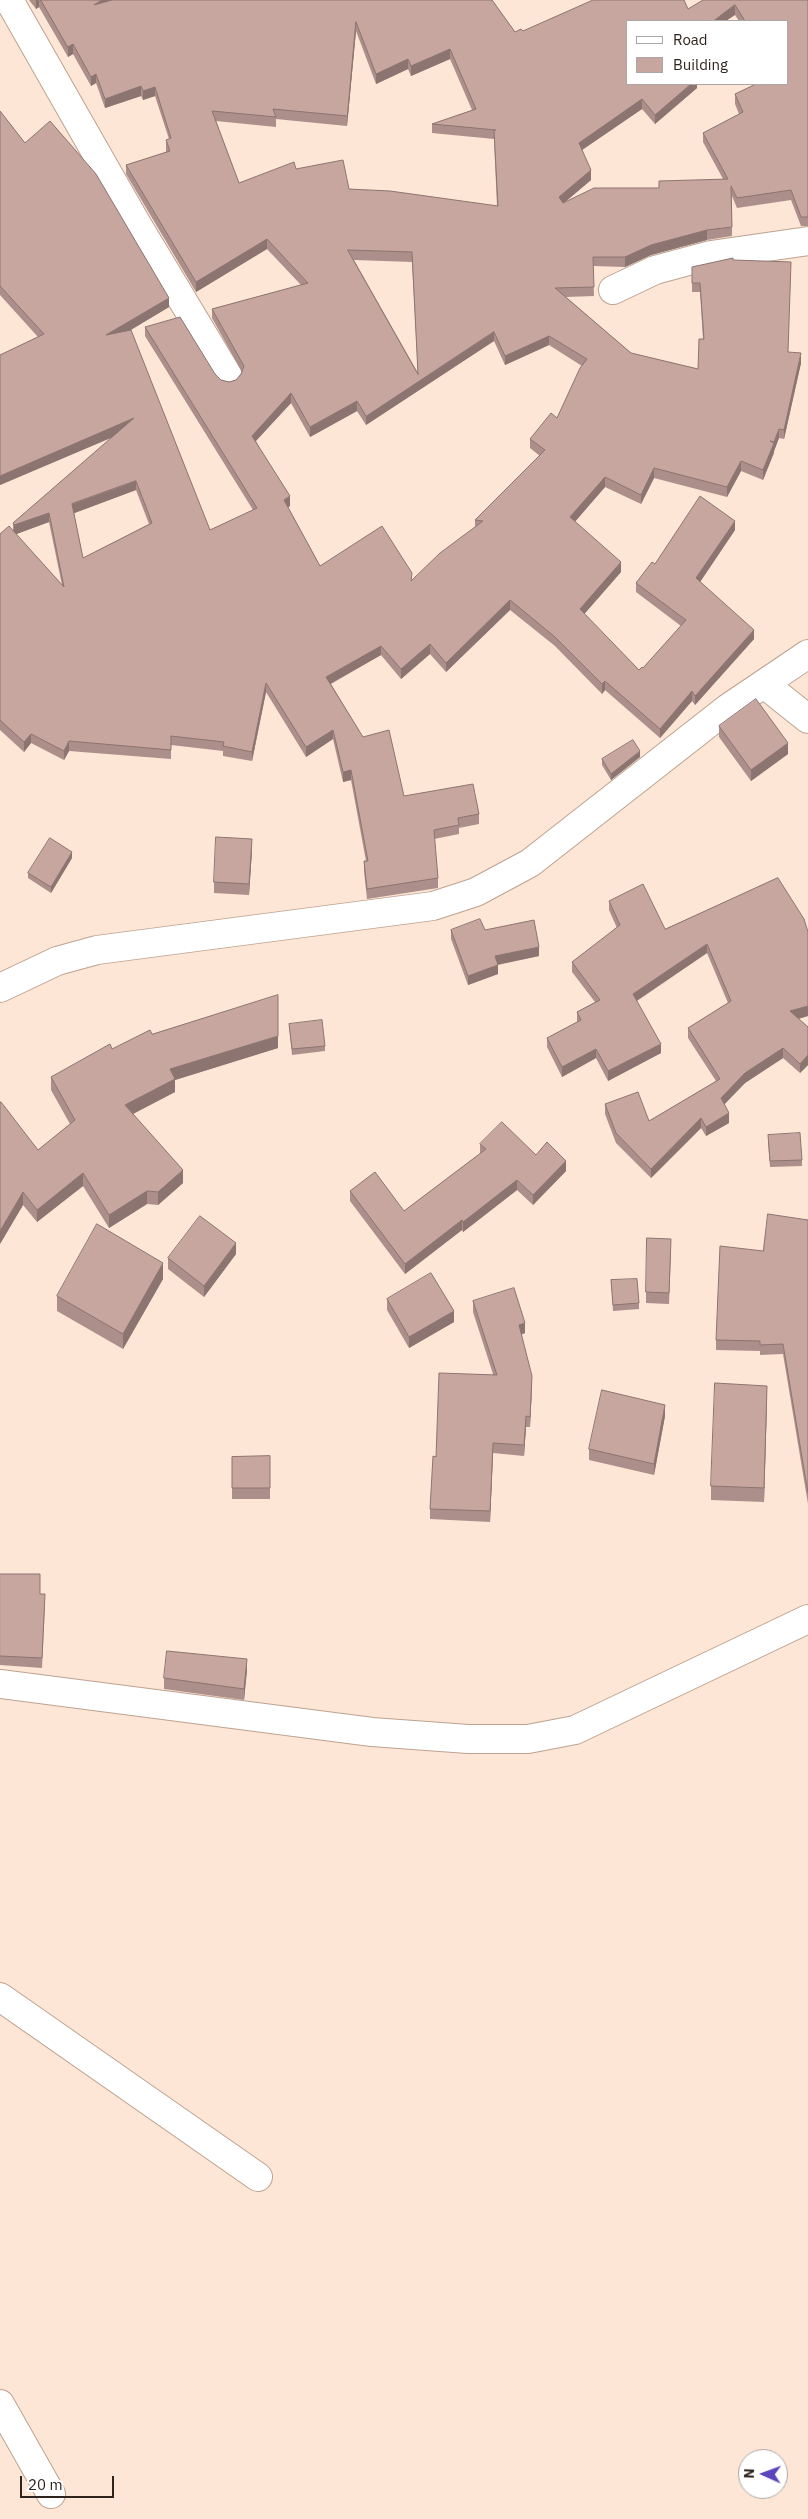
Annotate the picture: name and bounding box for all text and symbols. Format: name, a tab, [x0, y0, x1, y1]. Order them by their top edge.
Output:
legend	[626, 20, 788, 85]
text: Road	[673, 30, 708, 49]
text: Building	[673, 55, 728, 74]
north arrow	[738, 2449, 788, 2499]
scale bar	[22, 2466, 116, 2498]
text: N	[740, 2468, 758, 2479]
text: 20 m	[28, 2475, 63, 2494]

